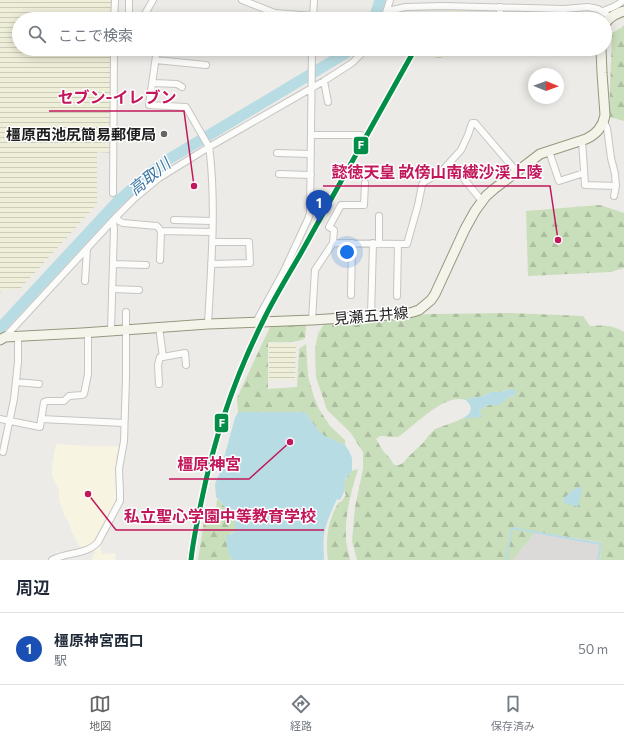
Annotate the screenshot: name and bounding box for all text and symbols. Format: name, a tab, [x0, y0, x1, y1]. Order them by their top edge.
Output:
search box	[12, 12, 612, 56]
icon: search	[26, 23, 48, 45]
text: ここで検索	[58, 26, 133, 44]
north arrow	[528, 68, 564, 104]
callout: セブン-イレブン	[49, 83, 184, 111]
text: セブン-イレブン	[58, 87, 176, 106]
place label: 橿原西池尻簡易郵便局	[6, 125, 156, 143]
marker: 橿原西池尻簡易郵便局	[159, 129, 169, 139]
line badge: F	[353, 136, 369, 155]
text: F	[358, 138, 364, 151]
water label: 高取川	[124, 152, 175, 198]
callout: 懿徳天皇 畝傍山南繊沙渓上陵	[323, 158, 550, 186]
text: 懿徳天皇 畝傍山南繊沙渓上陵	[331, 162, 543, 181]
pin: 1	[306, 190, 332, 223]
your location	[337, 242, 357, 262]
street label: 見瀬五井線	[333, 303, 409, 327]
line badge: F	[214, 413, 229, 433]
text: F	[219, 416, 225, 429]
callout: 橿原神宮	[169, 451, 249, 479]
text: 橿原神宮	[177, 454, 241, 473]
callout: 私立聖心学園中等教育学校	[116, 502, 324, 530]
text: 私立聖心学園中等教育学校	[124, 506, 316, 525]
text: 周辺	[16, 577, 50, 598]
text: 橿原神宮西口	[54, 631, 144, 649]
text: 1	[26, 641, 32, 657]
text: 50 m	[578, 641, 608, 657]
text: 駅	[54, 652, 67, 668]
tab: 地図	[89, 693, 111, 733]
tab: 経路	[290, 693, 312, 733]
tab: 保存済み	[491, 693, 535, 733]

